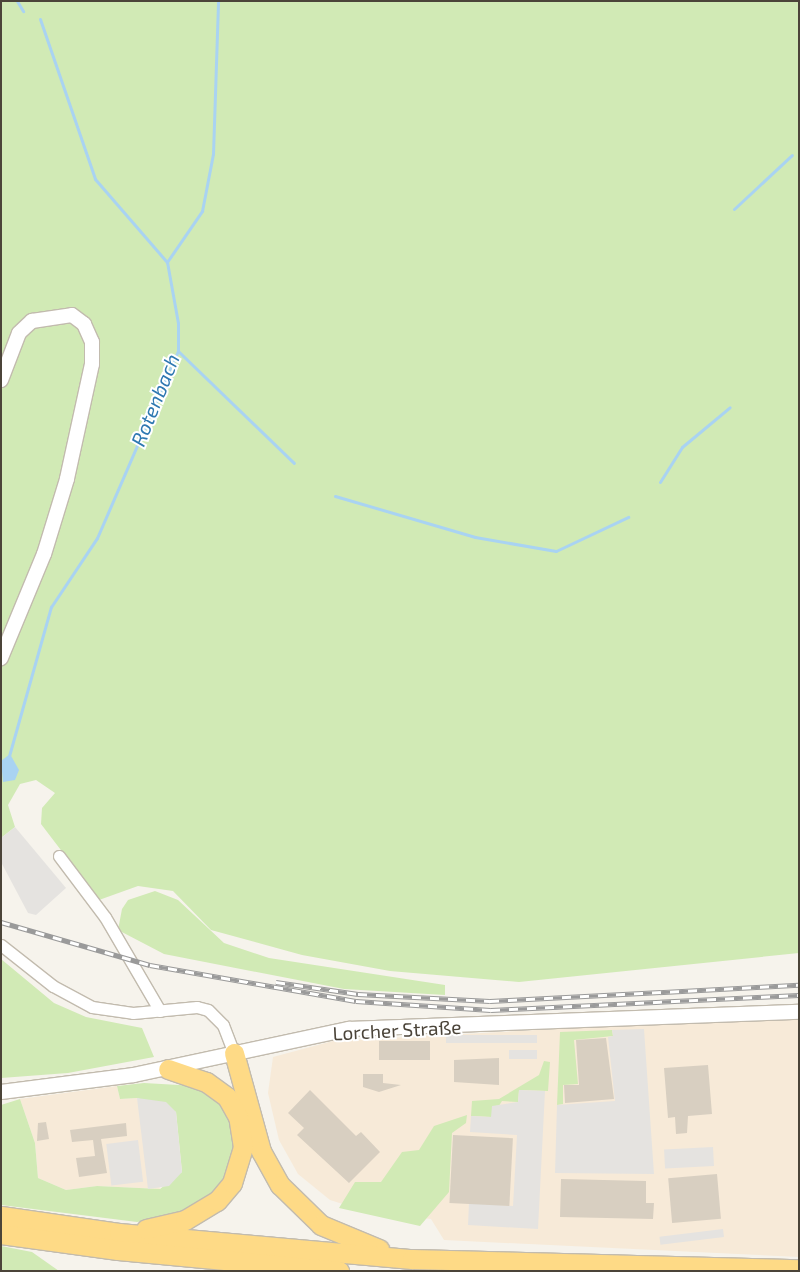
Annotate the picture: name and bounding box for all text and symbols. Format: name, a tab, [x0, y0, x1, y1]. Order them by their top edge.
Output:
water label: Rotenbach	[126, 350, 184, 450]
street label: Lorcher Straße	[332, 1015, 462, 1045]

